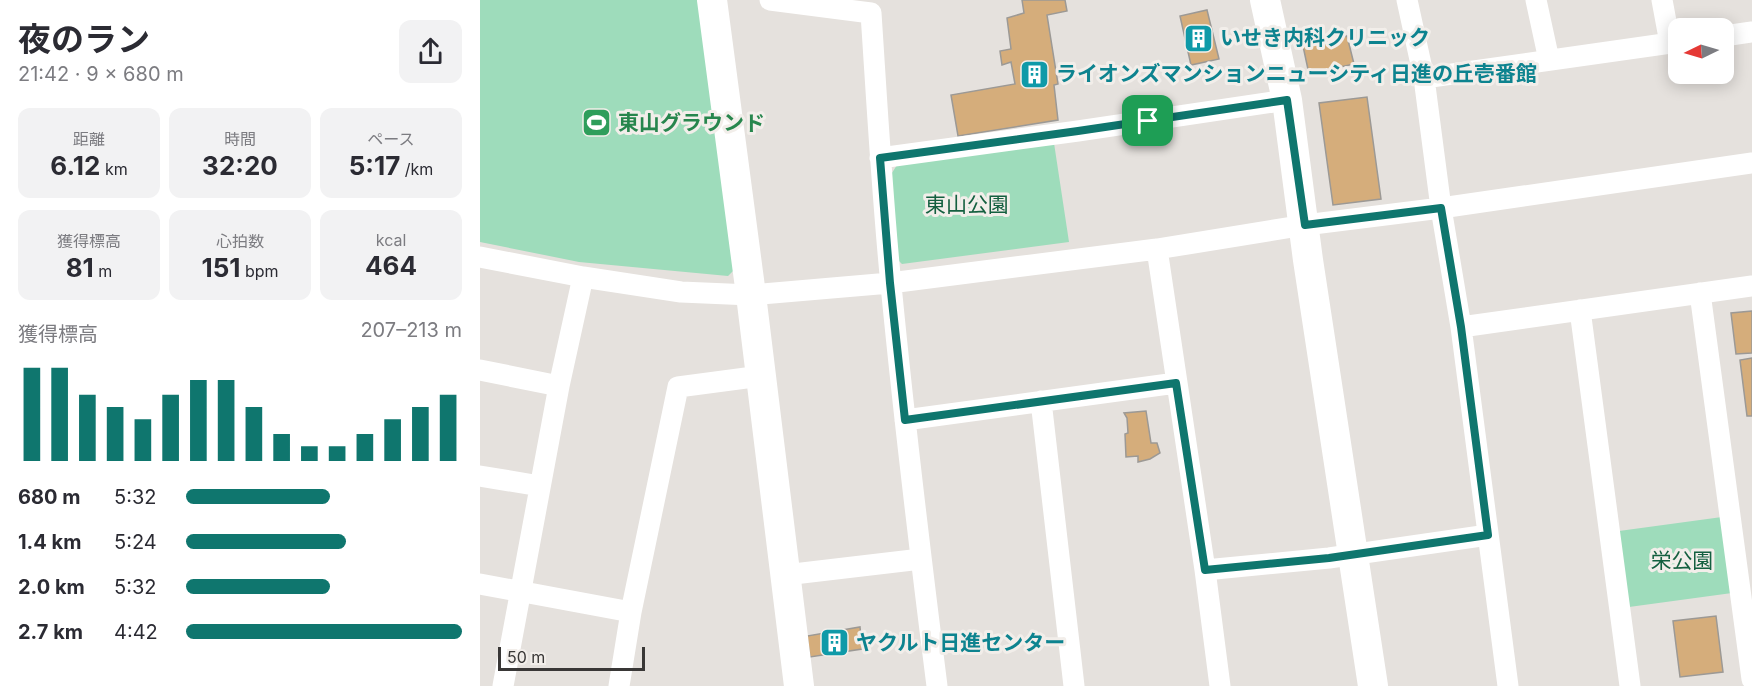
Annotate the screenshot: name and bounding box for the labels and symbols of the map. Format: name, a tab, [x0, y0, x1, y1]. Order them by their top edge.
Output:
north arrow	[1668, 18, 1734, 84]
building icon: いせき内科クリニック	[1183, 22, 1215, 54]
place label: いせき内科クリニック	[1220, 25, 1430, 50]
building icon: ライオンズマンションニューシティ日進の丘壱番館	[1019, 58, 1051, 90]
place label: ライオンズマンションニューシティ日進の丘壱番館	[1056, 61, 1537, 86]
pin	[1122, 95, 1173, 146]
sports icon: 東山グラウンド	[581, 107, 613, 139]
place label: 東山グラウンド	[618, 110, 765, 135]
park label: 東山公園	[925, 192, 1009, 217]
park label: 栄公園	[1651, 548, 1714, 573]
building icon: ヤクルト日進センター	[819, 627, 851, 659]
place label: ヤクルト日進センター	[856, 630, 1065, 655]
scale bar	[498, 644, 645, 672]

